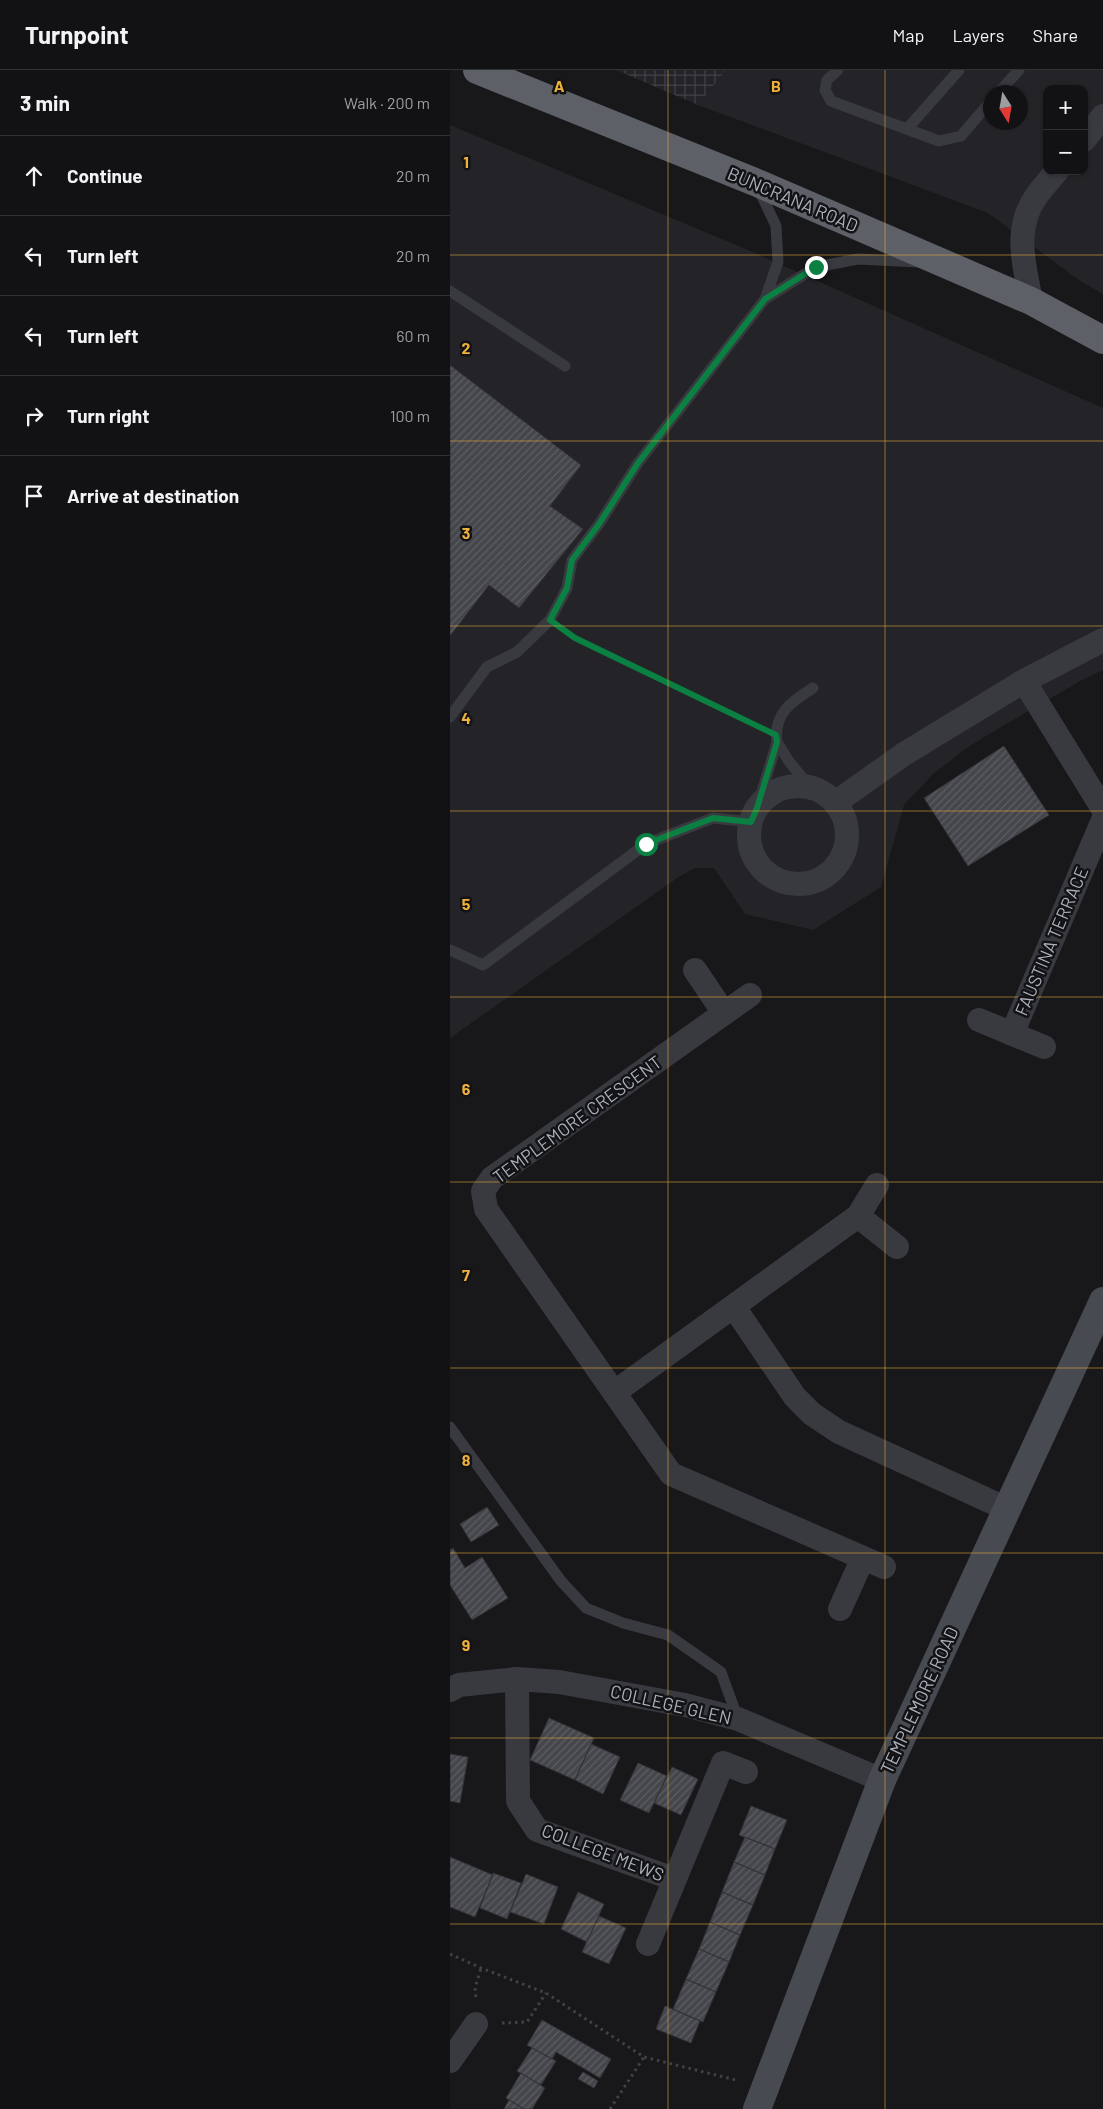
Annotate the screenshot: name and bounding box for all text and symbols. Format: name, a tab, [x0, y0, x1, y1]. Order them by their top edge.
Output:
text: Turnpoint	[25, 20, 129, 49]
text: Map	[892, 24, 924, 46]
text: Layers	[952, 24, 1005, 46]
text: Share	[1033, 24, 1078, 46]
text: A	[554, 76, 565, 95]
text: B	[771, 76, 781, 95]
north arrow	[983, 85, 1028, 130]
map controls	[1043, 85, 1088, 175]
button: +	[1043, 85, 1088, 130]
text: 3 min	[20, 90, 70, 115]
text: Walk · 200 m	[344, 93, 430, 112]
button: −	[1043, 130, 1088, 175]
text: 1	[463, 152, 469, 171]
icon: ahead	[20, 162, 48, 190]
street label: BUNCRANA ROAD	[724, 162, 862, 236]
text: Continue	[67, 164, 143, 187]
text: 20 m	[396, 166, 430, 185]
icon: left	[20, 242, 48, 270]
text: Turn left	[67, 244, 138, 267]
text: 20 m	[396, 246, 430, 265]
route end	[805, 256, 828, 279]
icon: left	[20, 322, 48, 350]
text: Turn left	[67, 324, 138, 347]
text: 60 m	[396, 326, 430, 345]
text: 2	[462, 338, 471, 357]
icon: right	[20, 402, 48, 430]
text: Turn right	[67, 404, 149, 427]
text: 100 m	[390, 406, 430, 425]
icon: arrive	[20, 482, 48, 510]
text: Arrive at destination	[67, 484, 239, 507]
text: 3	[462, 523, 470, 542]
text: 4	[461, 708, 471, 727]
route start	[635, 833, 658, 856]
street label: FAUSTINA TERRACE	[1010, 863, 1092, 1019]
text: 5	[462, 894, 471, 913]
street label: TEMPLEMORE CRESCENT	[488, 1050, 666, 1188]
text: 6	[462, 1079, 471, 1098]
text: 7	[462, 1265, 470, 1284]
text: 8	[462, 1450, 471, 1469]
street label: TEMPLEMORE ROAD	[875, 1623, 963, 1777]
text: 9	[462, 1635, 470, 1654]
street label: COLLEGE GLEN	[608, 1679, 734, 1729]
street label: COLLEGE MEWS	[539, 1819, 667, 1885]

